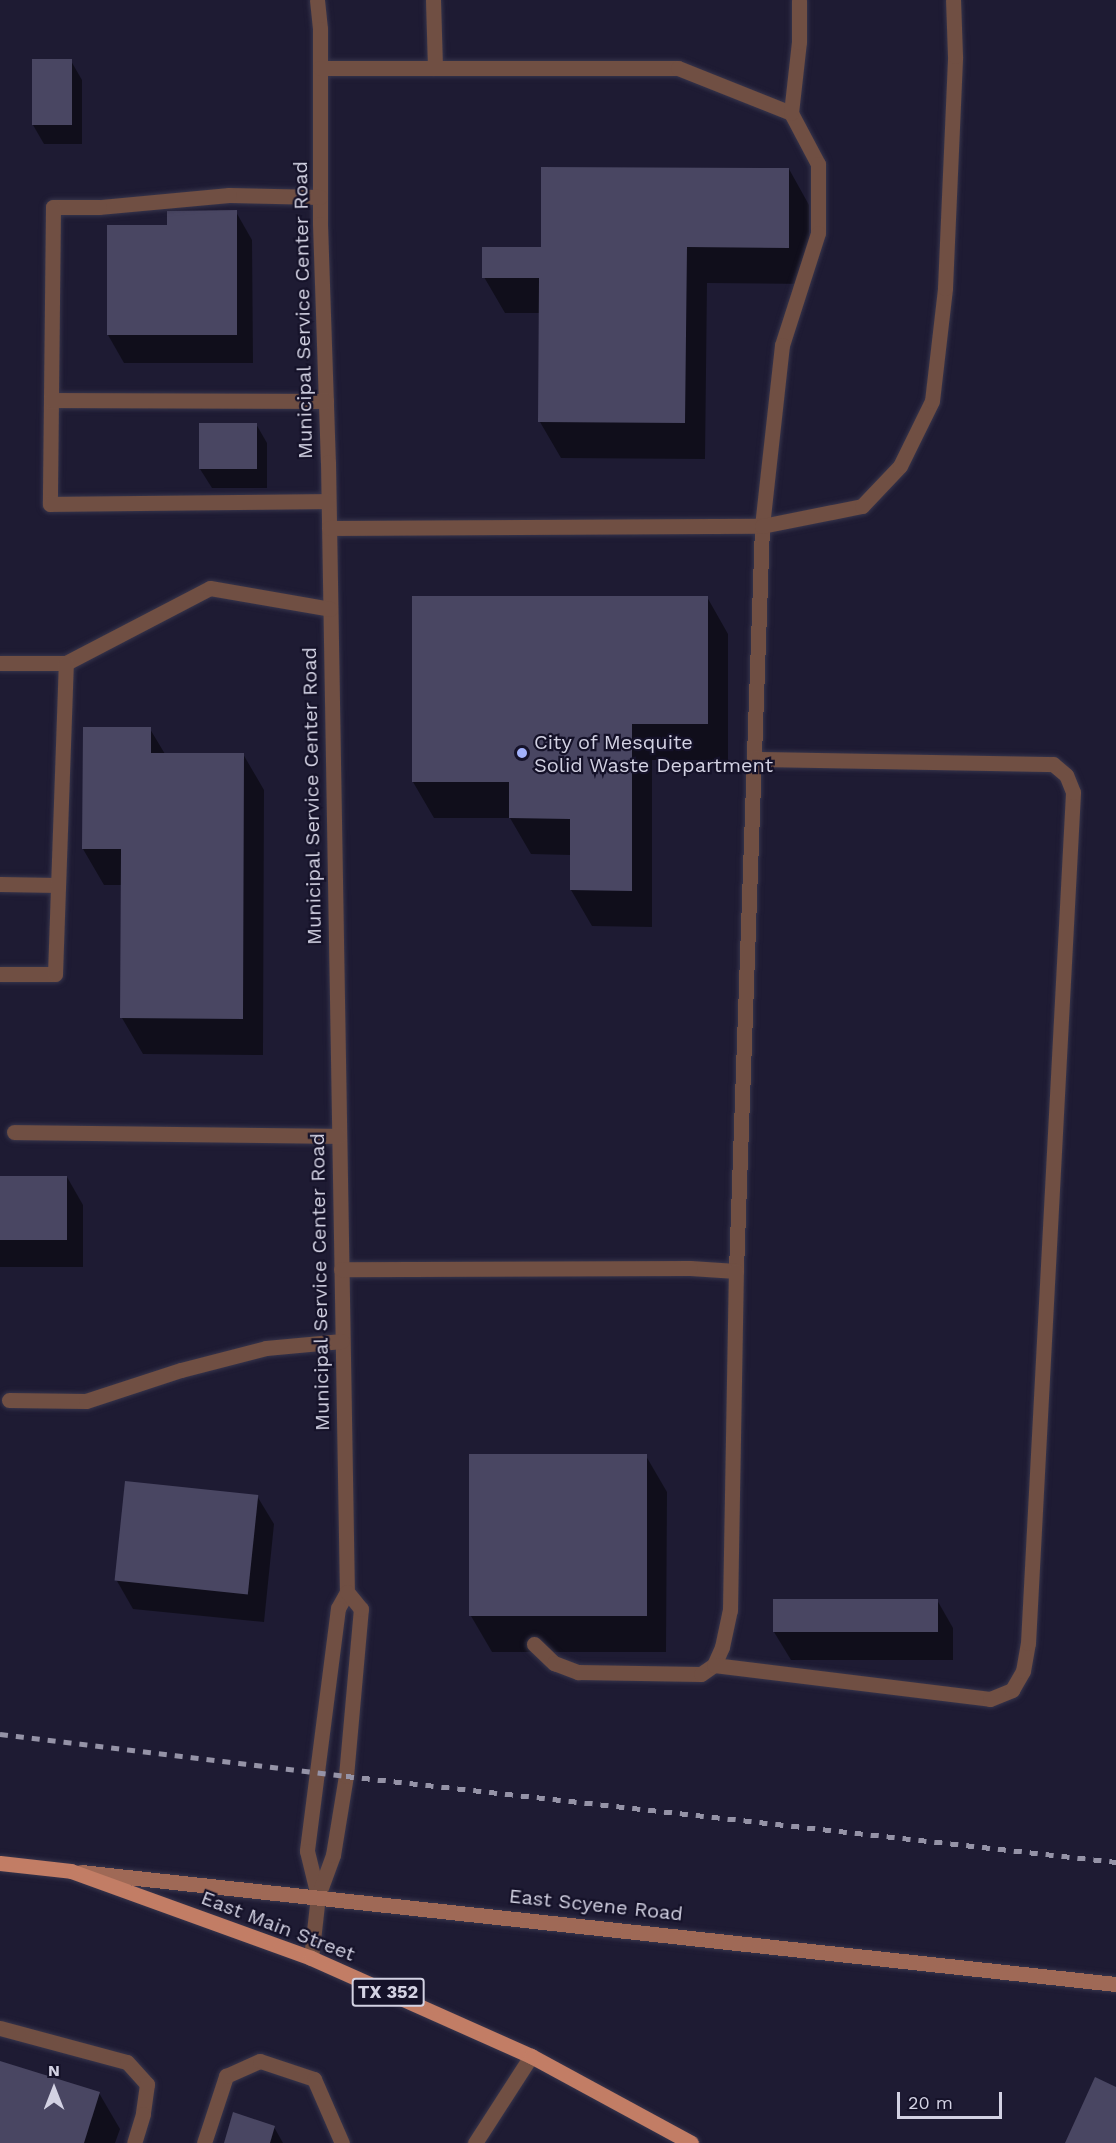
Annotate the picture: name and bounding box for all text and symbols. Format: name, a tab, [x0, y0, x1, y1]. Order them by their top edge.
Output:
street label: Municipal Service Center Road	[288, 160, 318, 460]
street label: Municipal Service Center Road	[297, 646, 327, 946]
place label: City of Mesquite Solid Waste Department	[534, 730, 774, 777]
marker: City of Mesquite Solid Waste Department	[515, 746, 529, 760]
street label: Municipal Service Center Road	[305, 1132, 335, 1432]
street label: East Scyene Road	[508, 1884, 684, 1926]
street label: East Main Street	[198, 1886, 358, 1966]
road number: TX 352	[350, 1977, 426, 2007]
north arrow	[24, 2059, 84, 2119]
text: N	[48, 2061, 60, 2080]
scale bar	[900, 2080, 1005, 2118]
text: 20 m	[908, 2092, 953, 2113]

